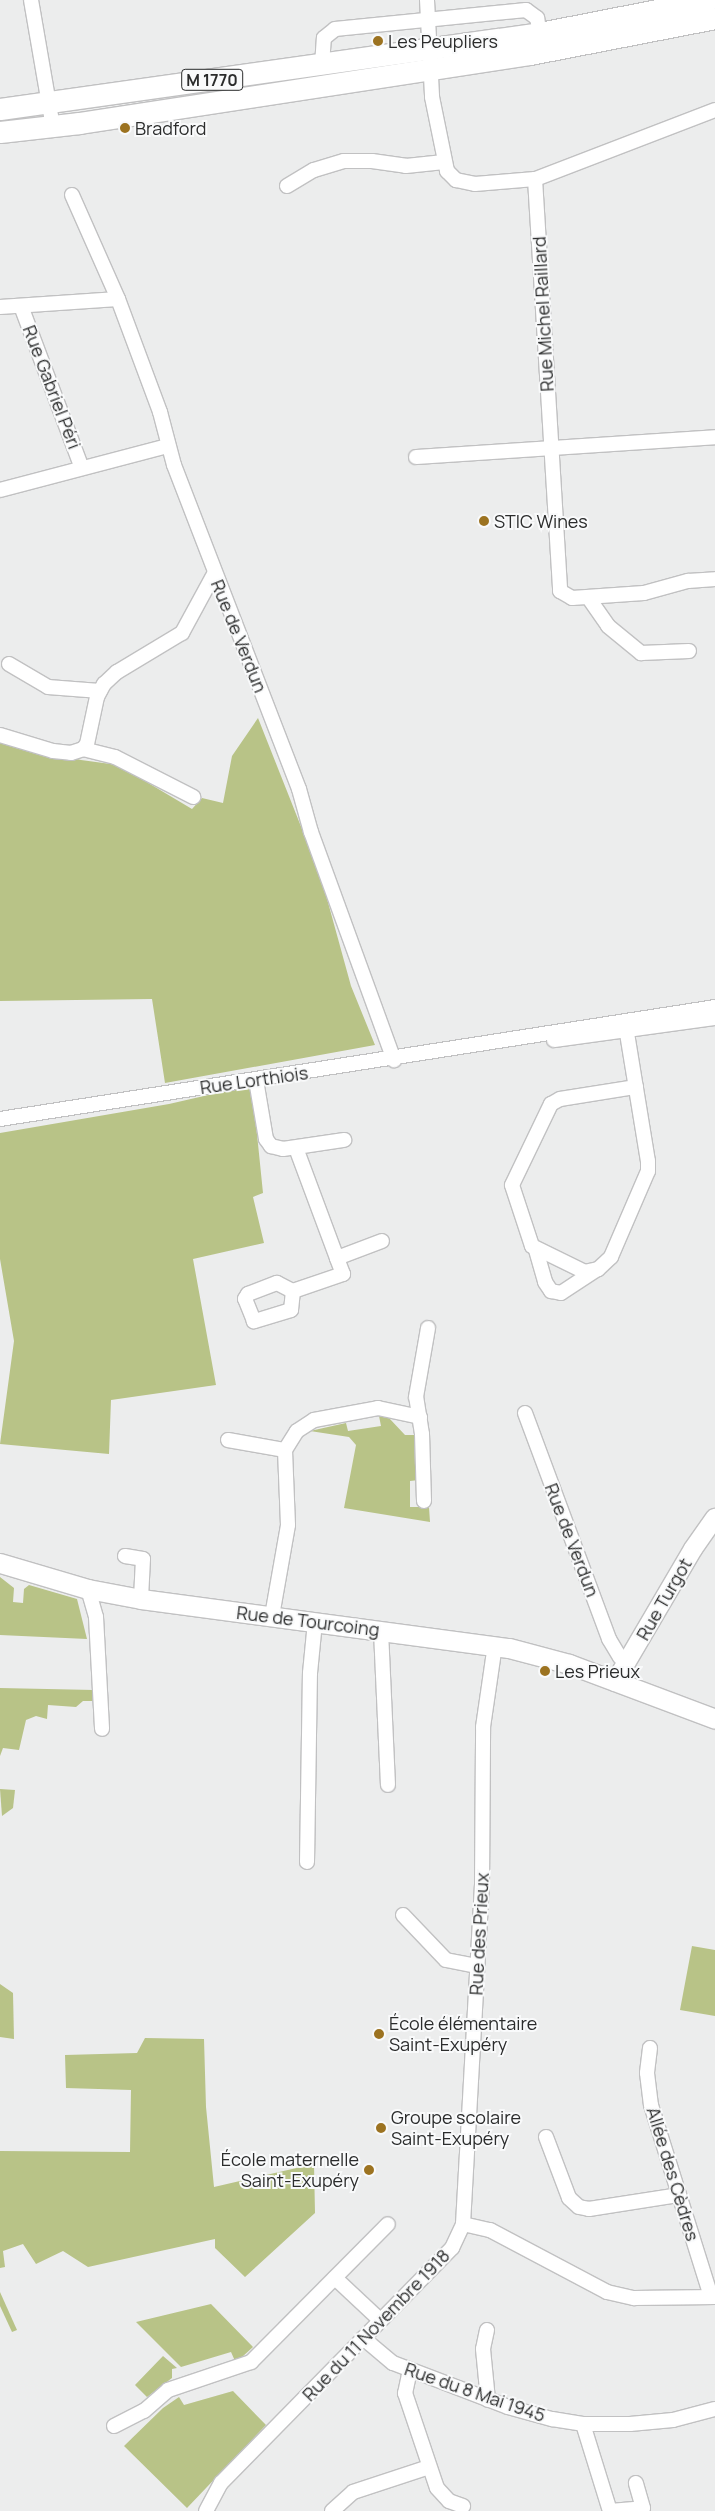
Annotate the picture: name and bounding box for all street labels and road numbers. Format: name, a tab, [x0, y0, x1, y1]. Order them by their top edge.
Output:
road number: M 1770	[181, 66, 243, 94]
street label: Rue Michel Raillard	[528, 236, 558, 392]
street label: Rue Gabriel Péri	[19, 322, 85, 452]
street label: Rue de Verdun	[207, 577, 271, 695]
street label: Rue Lorthiois	[199, 1062, 309, 1098]
street label: Rue de Verdun	[540, 1480, 604, 1600]
street label: Rue Turgot	[632, 1554, 696, 1644]
street label: Rue de Tourcoing	[235, 1602, 381, 1640]
street label: Rue des Prieux	[465, 1872, 493, 1996]
street label: Allée des Cèdres	[642, 2104, 704, 2244]
street label: Rue du 11 Novembre 1918	[298, 2245, 454, 2405]
street label: Rue du 8 Mai 1945	[402, 2358, 548, 2426]

